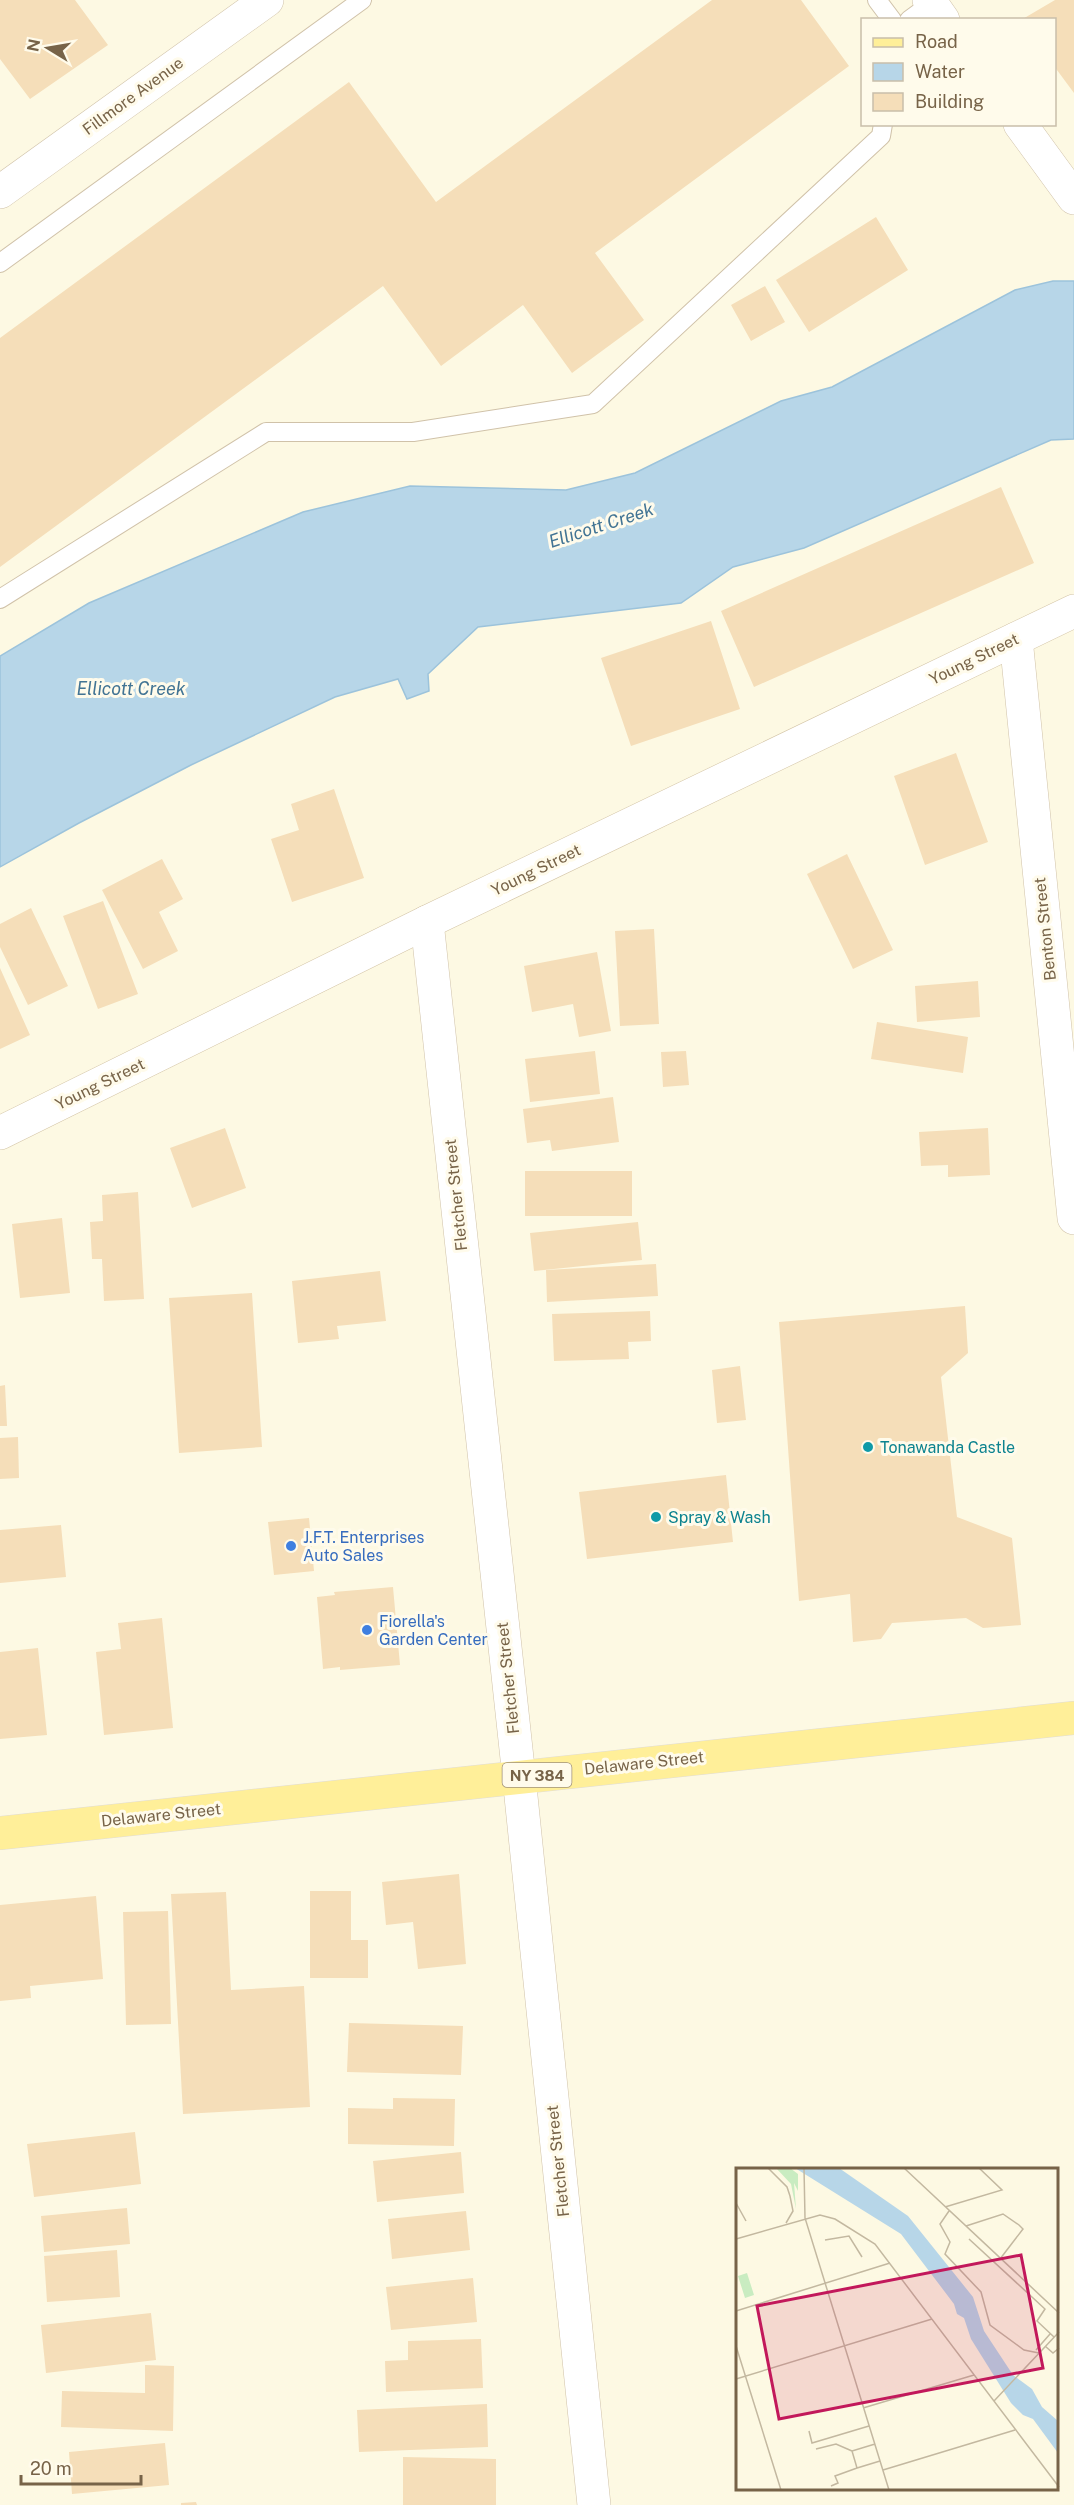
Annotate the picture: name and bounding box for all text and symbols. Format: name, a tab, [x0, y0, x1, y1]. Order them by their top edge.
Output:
north arrow	[18, 18, 78, 78]
legend	[861, 18, 1056, 126]
text: Road	[915, 31, 958, 52]
text: N	[23, 37, 44, 53]
street label: Fillmore Avenue	[79, 53, 187, 139]
text: Water	[915, 61, 965, 82]
text: Building	[915, 91, 984, 112]
water label: Ellicott Creek	[546, 498, 656, 552]
street label: Young Street	[926, 629, 1022, 689]
water label: Ellicott Creek	[76, 678, 186, 699]
street label: Young Street	[488, 840, 584, 900]
street label: Benton Street	[1030, 876, 1060, 982]
street label: Young Street	[52, 1054, 148, 1114]
street label: Fletcher Street	[441, 1138, 471, 1252]
place label: Tonawanda Castle	[880, 1438, 1015, 1457]
marker: Tonawanda Castle	[861, 1440, 875, 1454]
place label: Spray & Wash	[668, 1508, 771, 1527]
marker: Spray & Wash	[649, 1510, 663, 1524]
place label: J.F.T. Enterprises Auto Sales	[303, 1528, 424, 1565]
marker: J.F.T. Enterprises Auto Sales	[284, 1539, 298, 1553]
place label: Fiorella's Garden Center	[379, 1612, 488, 1649]
street label: Fletcher Street	[493, 1621, 523, 1735]
marker: Fiorella's Garden Center	[360, 1623, 374, 1637]
street label: Delaware Street	[583, 1747, 705, 1779]
road number: NY 384	[502, 1763, 572, 1787]
street label: Delaware Street	[100, 1799, 222, 1831]
street label: Fletcher Street	[543, 2104, 573, 2218]
inset map	[736, 2168, 1059, 2490]
scale bar	[21, 2448, 141, 2486]
text: 20 m	[30, 2458, 72, 2479]

